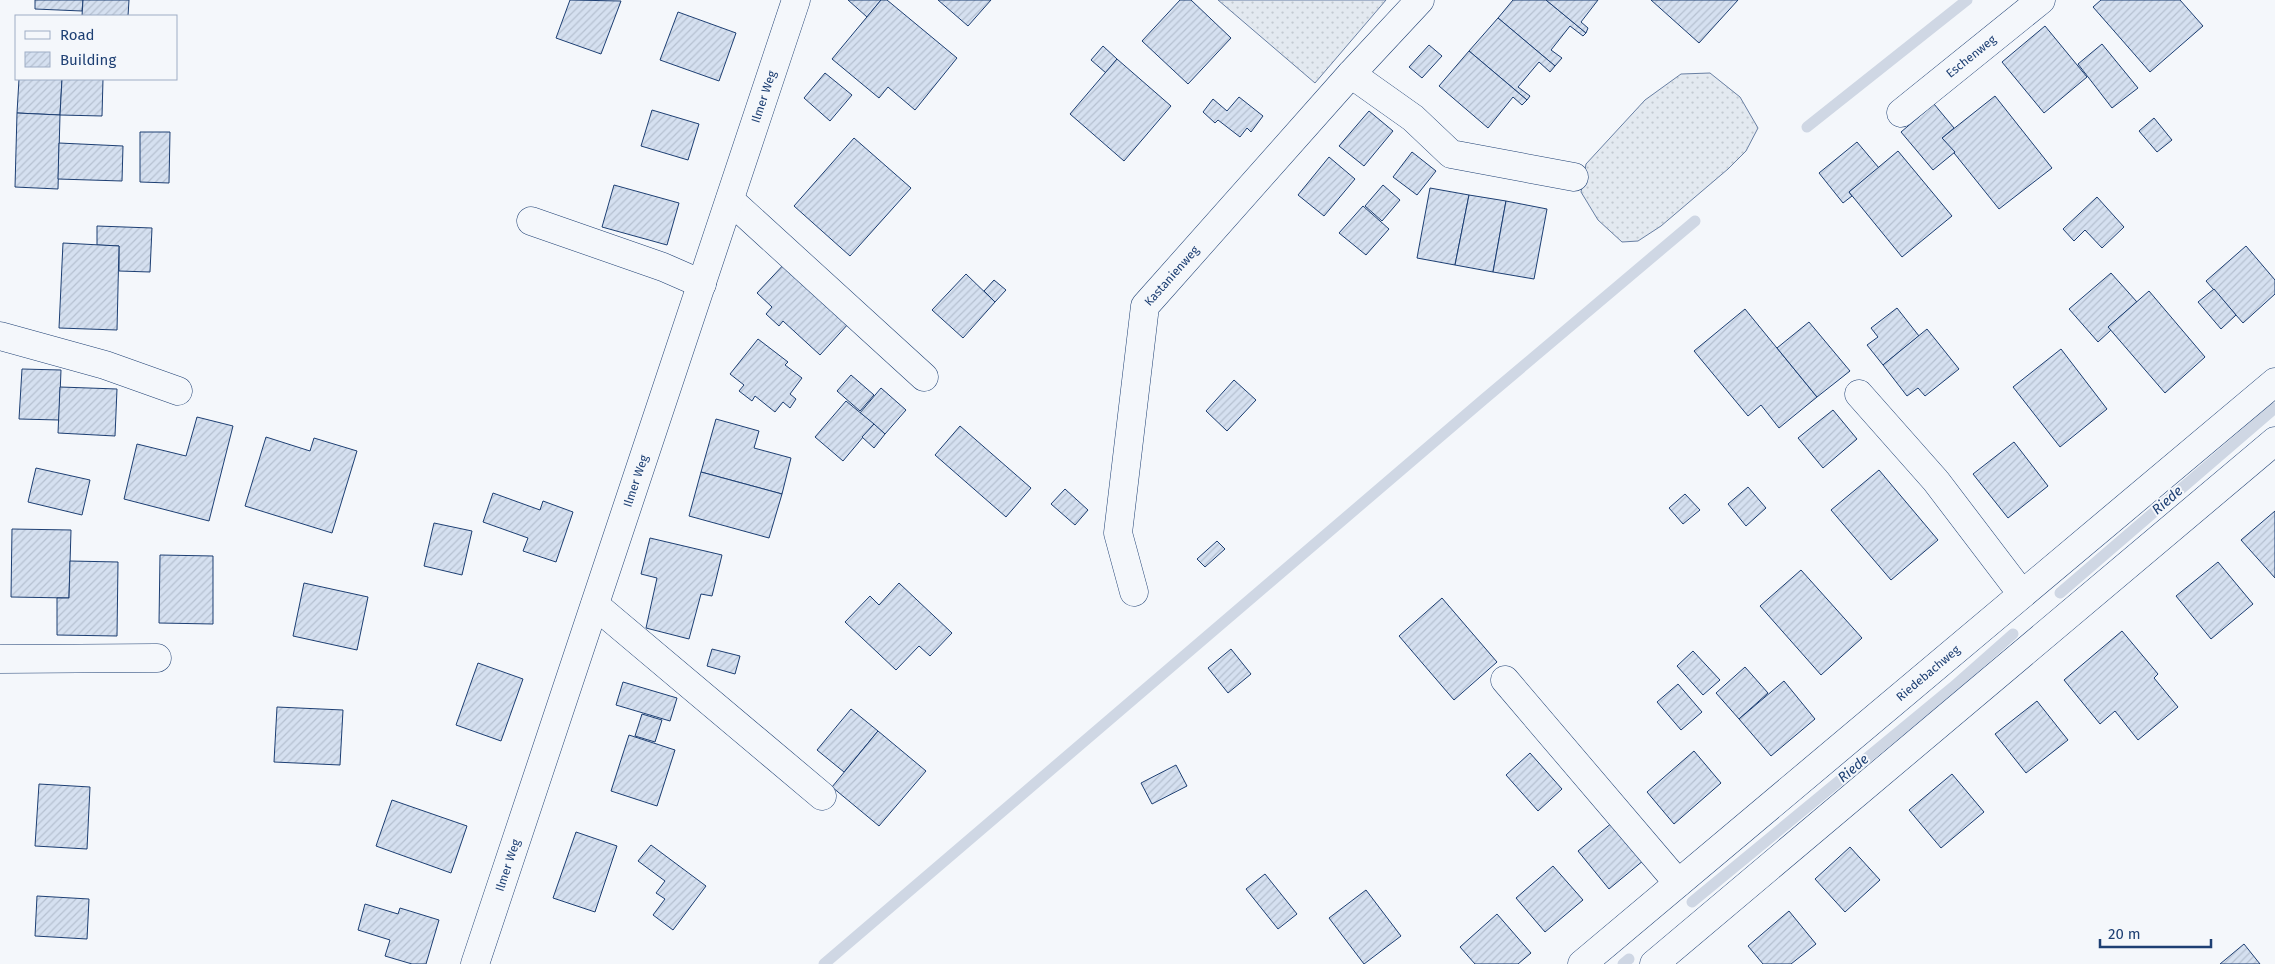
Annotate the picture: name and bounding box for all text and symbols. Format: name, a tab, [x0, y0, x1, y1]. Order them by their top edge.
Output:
legend	[15, 15, 178, 80]
text: Road	[60, 26, 95, 44]
street label: Eschenweg	[1943, 32, 1999, 81]
text: Building	[60, 51, 116, 69]
street label: Ilmer Weg	[749, 68, 779, 125]
street label: Kastanienweg	[1142, 243, 1202, 309]
street label: Ilmer Weg	[621, 452, 651, 509]
water label: Riede	[2149, 483, 2186, 518]
street label: Riedebachweg	[1893, 642, 1963, 704]
water label: Riede	[1834, 751, 1872, 786]
street label: Ilmer Weg	[493, 837, 523, 893]
scale bar	[2100, 916, 2211, 948]
text: 20 m	[2108, 925, 2141, 943]

